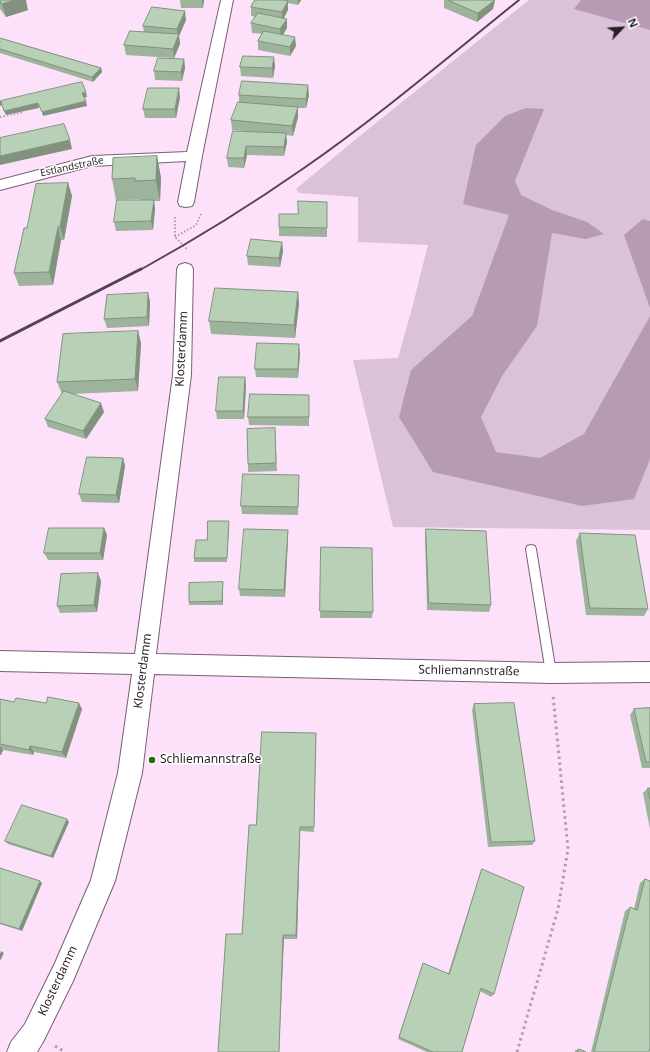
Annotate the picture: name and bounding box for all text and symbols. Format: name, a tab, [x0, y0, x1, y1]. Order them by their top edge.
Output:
north arrow	[602, 8, 642, 48]
text: N	[625, 15, 642, 30]
street label: Estlandstraße	[39, 154, 105, 180]
street label: Klosterdamm	[173, 311, 191, 387]
street label: Klosterdamm	[131, 632, 155, 710]
street label: Schliemannstraße	[418, 663, 520, 679]
place label: Schliemannstraße	[160, 753, 261, 767]
marker: Schliemannstraße	[147, 755, 157, 765]
street label: Klosterdamm	[35, 944, 81, 1018]

